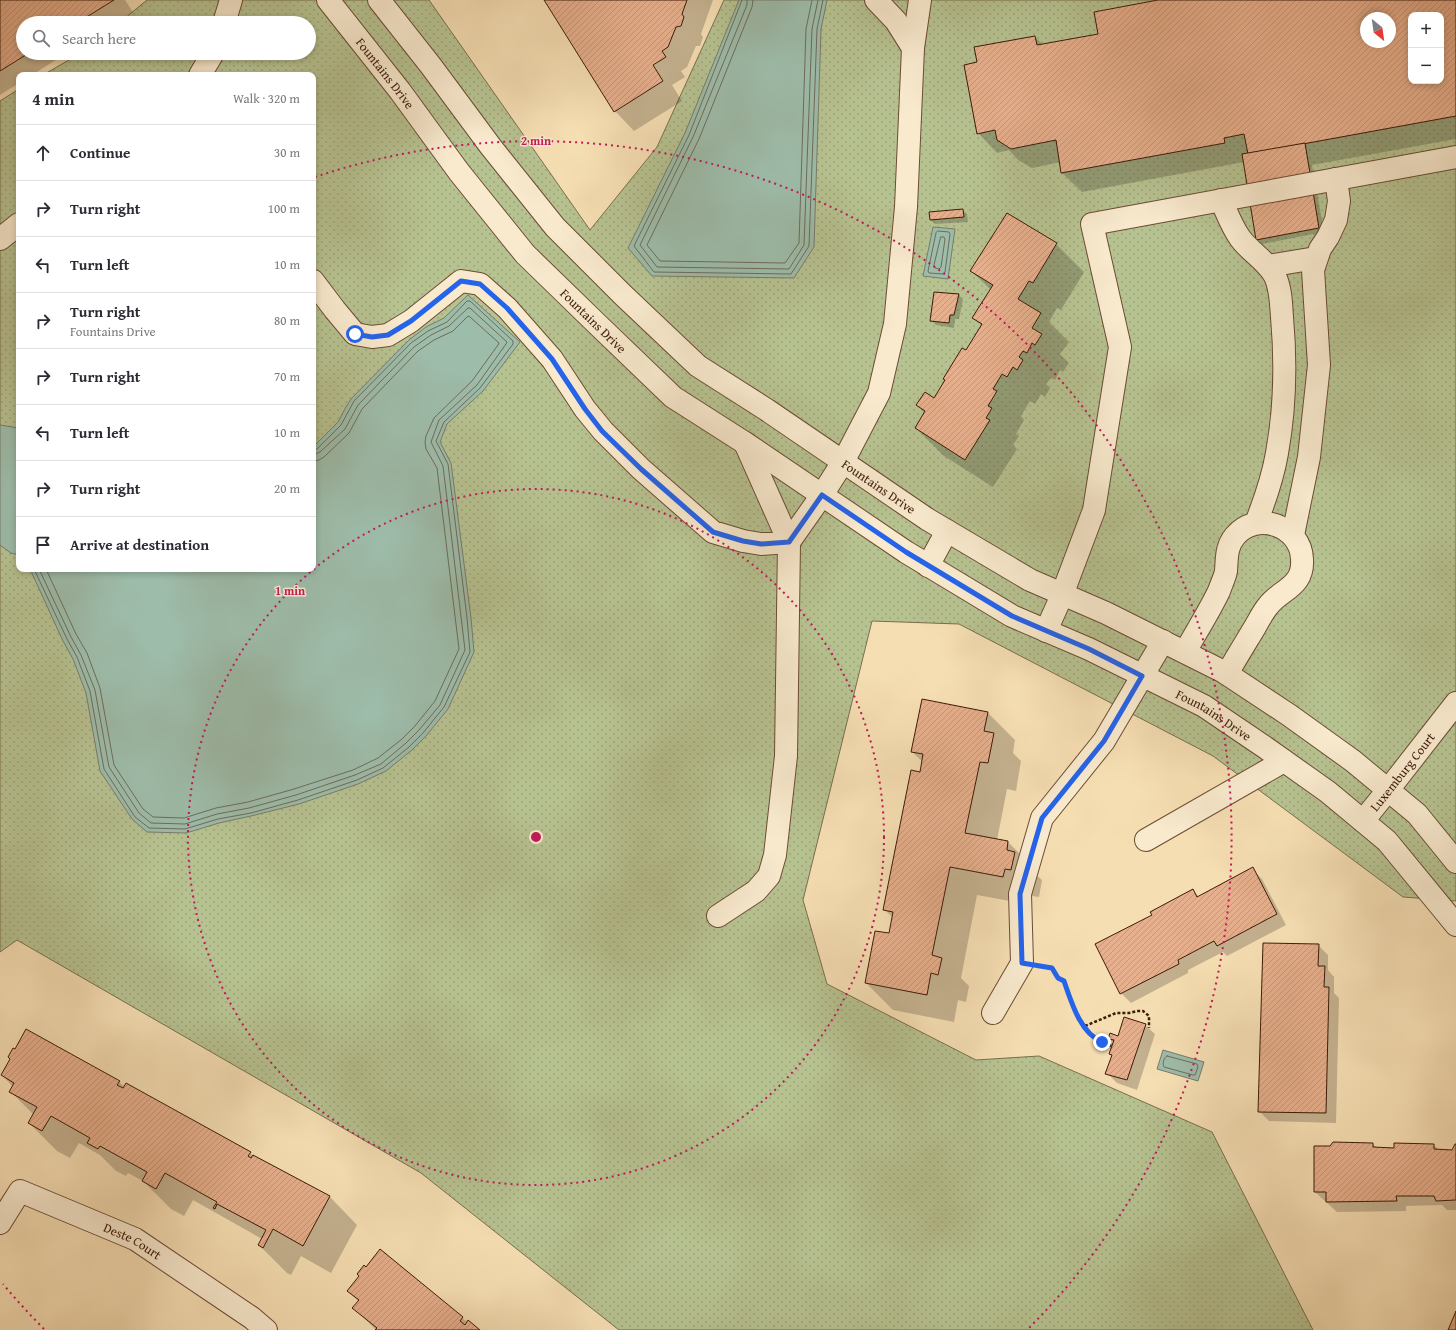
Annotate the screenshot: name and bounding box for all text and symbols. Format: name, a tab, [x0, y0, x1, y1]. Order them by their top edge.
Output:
north arrow	[1360, 12, 1396, 48]
map controls	[1408, 12, 1444, 84]
button: +	[1408, 12, 1444, 48]
search box	[16, 16, 316, 60]
icon: search	[30, 27, 52, 49]
text: Search here	[62, 28, 136, 49]
street label: Fountains Drive	[351, 34, 419, 113]
button: −	[1408, 48, 1444, 84]
text: 4 min	[32, 86, 74, 111]
text: Walk · 320 m	[233, 89, 300, 108]
text: 2 min	[521, 132, 551, 149]
icon: ahead	[32, 142, 54, 164]
text: Continue	[70, 142, 131, 163]
text: 30 m	[274, 143, 300, 162]
icon: right	[32, 198, 54, 220]
text: Turn right	[70, 198, 141, 219]
text: 100 m	[268, 199, 300, 218]
icon: left	[32, 254, 54, 276]
text: Turn left	[70, 254, 129, 275]
text: 10 m	[274, 255, 300, 274]
street label: Fountains Drive	[556, 284, 631, 358]
text: Turn right	[70, 301, 141, 322]
icon: right	[32, 310, 54, 332]
text: 80 m	[274, 311, 300, 330]
text: Fountains Drive	[70, 322, 156, 341]
route start	[346, 325, 364, 343]
icon: right	[32, 366, 54, 388]
text: Turn right	[70, 366, 141, 387]
text: 70 m	[274, 367, 300, 386]
icon: left	[32, 422, 54, 444]
text: Turn left	[70, 422, 129, 443]
text: 10 m	[274, 423, 300, 442]
street label: Fountains Drive	[838, 455, 919, 519]
icon: right	[32, 478, 54, 500]
text: Turn right	[70, 478, 141, 499]
text: 20 m	[274, 479, 300, 498]
icon: arrive	[32, 534, 54, 556]
text: Arrive at destination	[70, 534, 209, 555]
text: 1 min	[275, 582, 305, 599]
street label: Fountains Drive	[1173, 685, 1255, 746]
street label: Luxemburg Court	[1365, 728, 1440, 816]
centre of rings	[529, 830, 543, 844]
route end	[1093, 1033, 1111, 1051]
street label: Deste Court	[101, 1218, 166, 1265]

